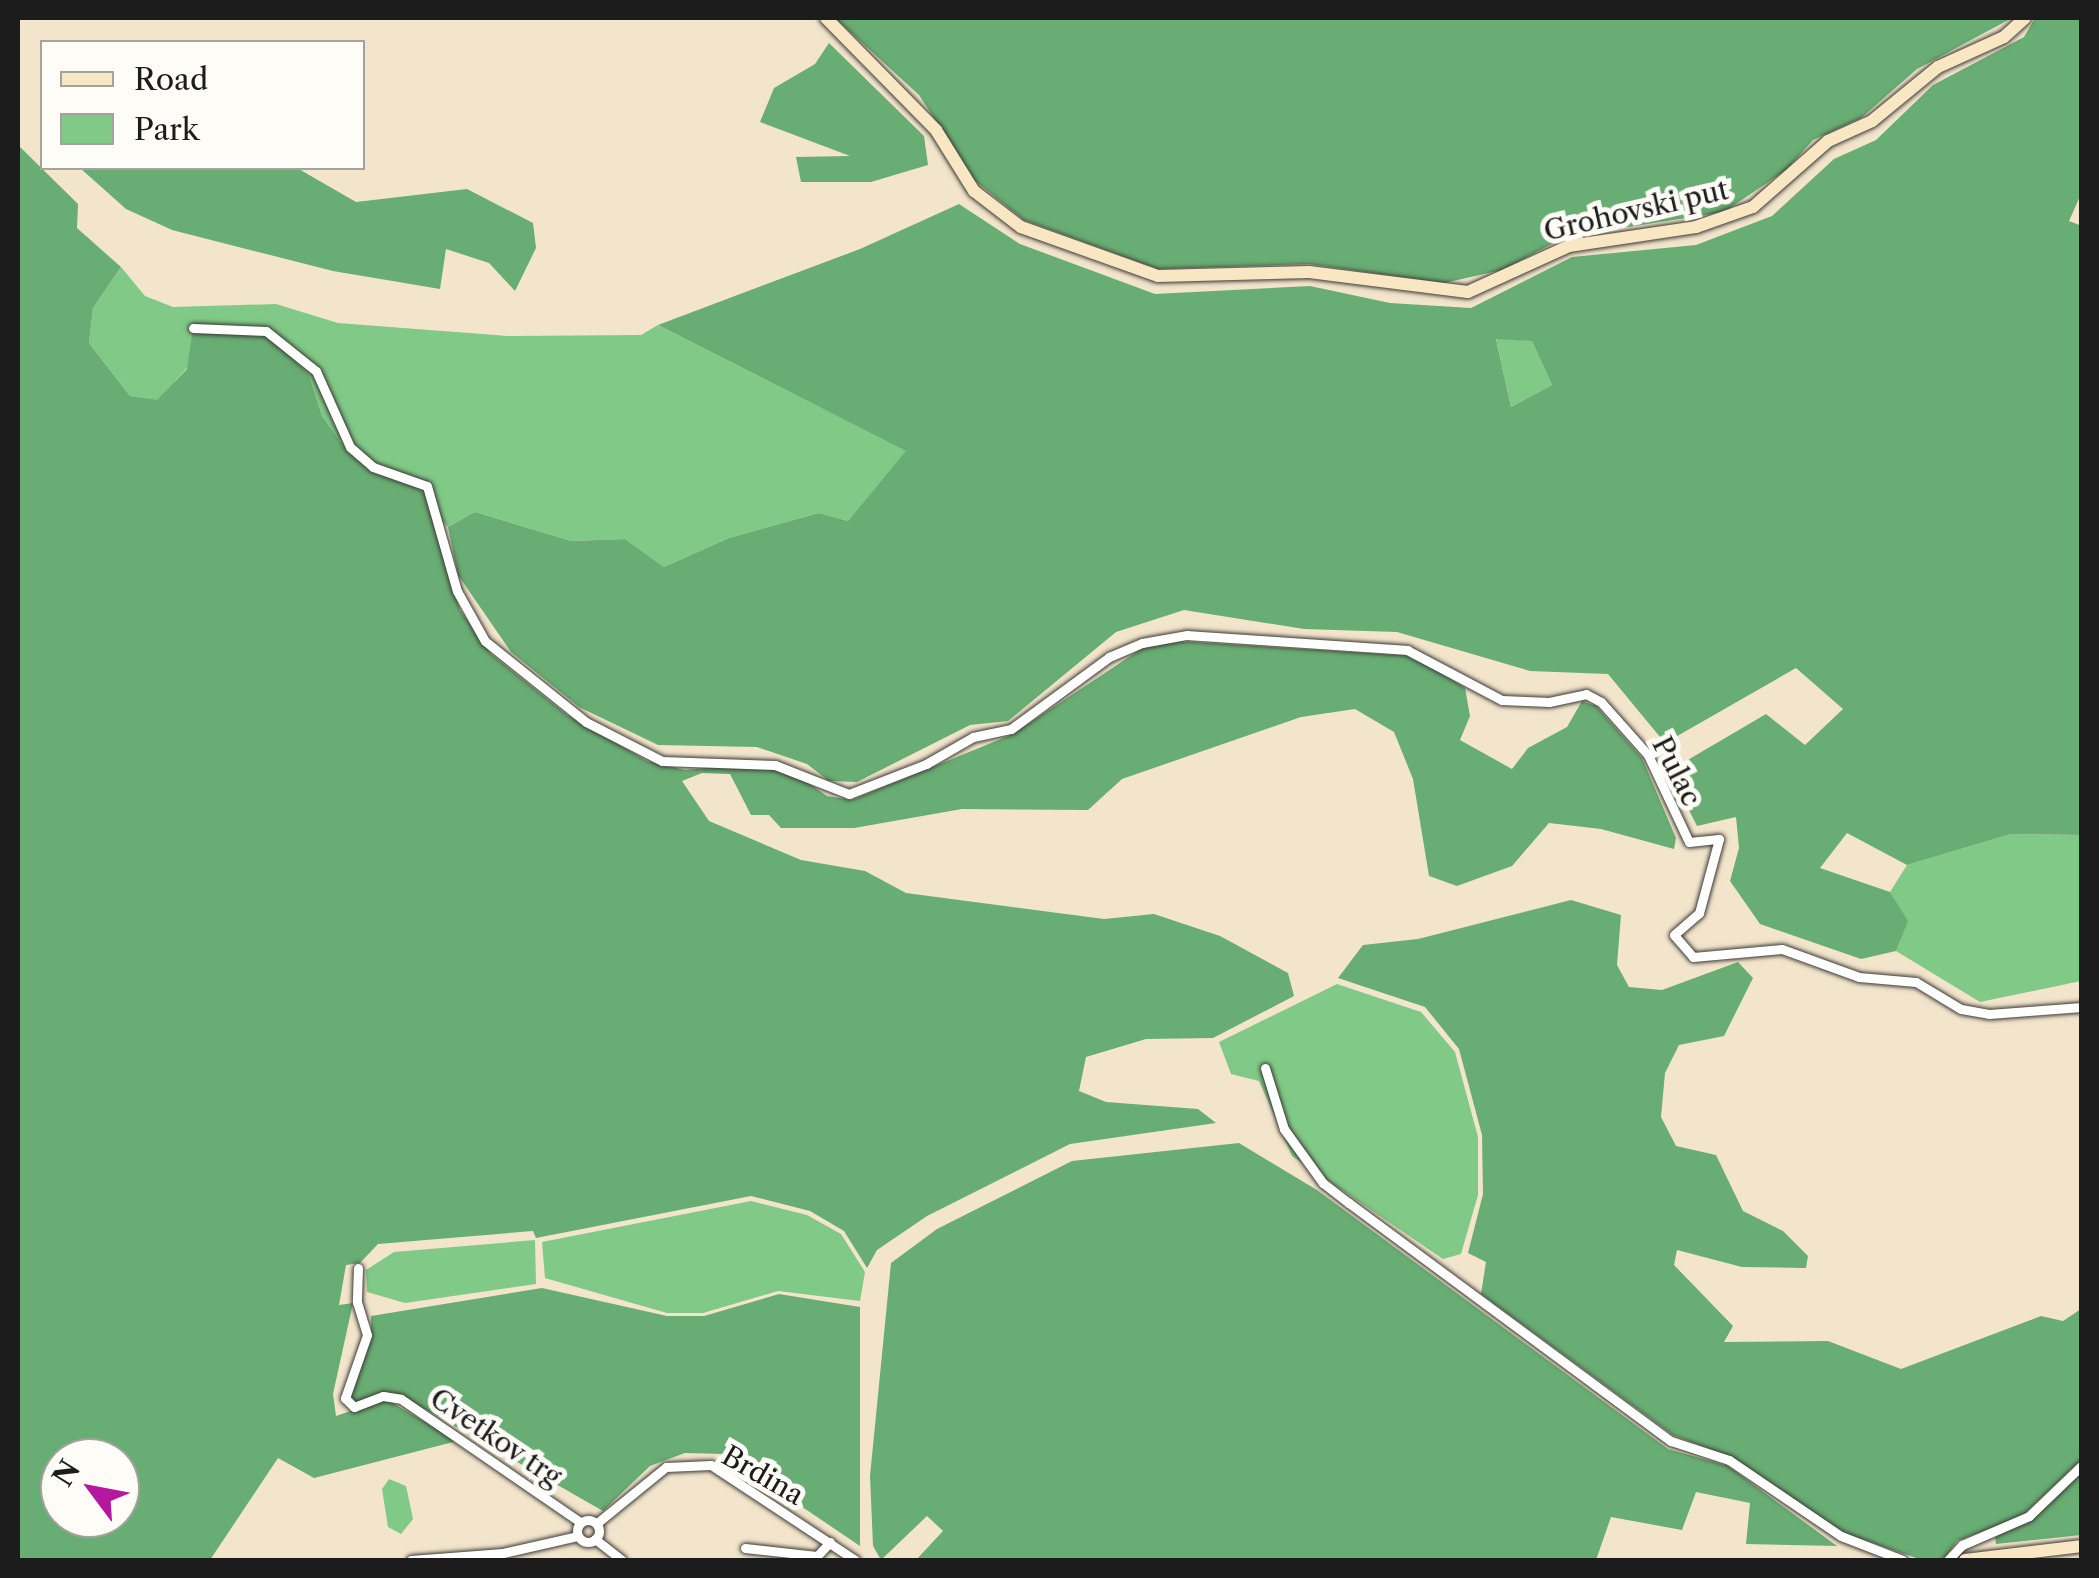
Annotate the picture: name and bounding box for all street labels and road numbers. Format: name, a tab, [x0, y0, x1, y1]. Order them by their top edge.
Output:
street label: Grohovski put	[1540, 172, 1732, 248]
street label: Pulac	[1645, 731, 1709, 811]
street label: Cvetkov trg	[424, 1381, 568, 1493]
street label: Brdina	[716, 1438, 810, 1512]

